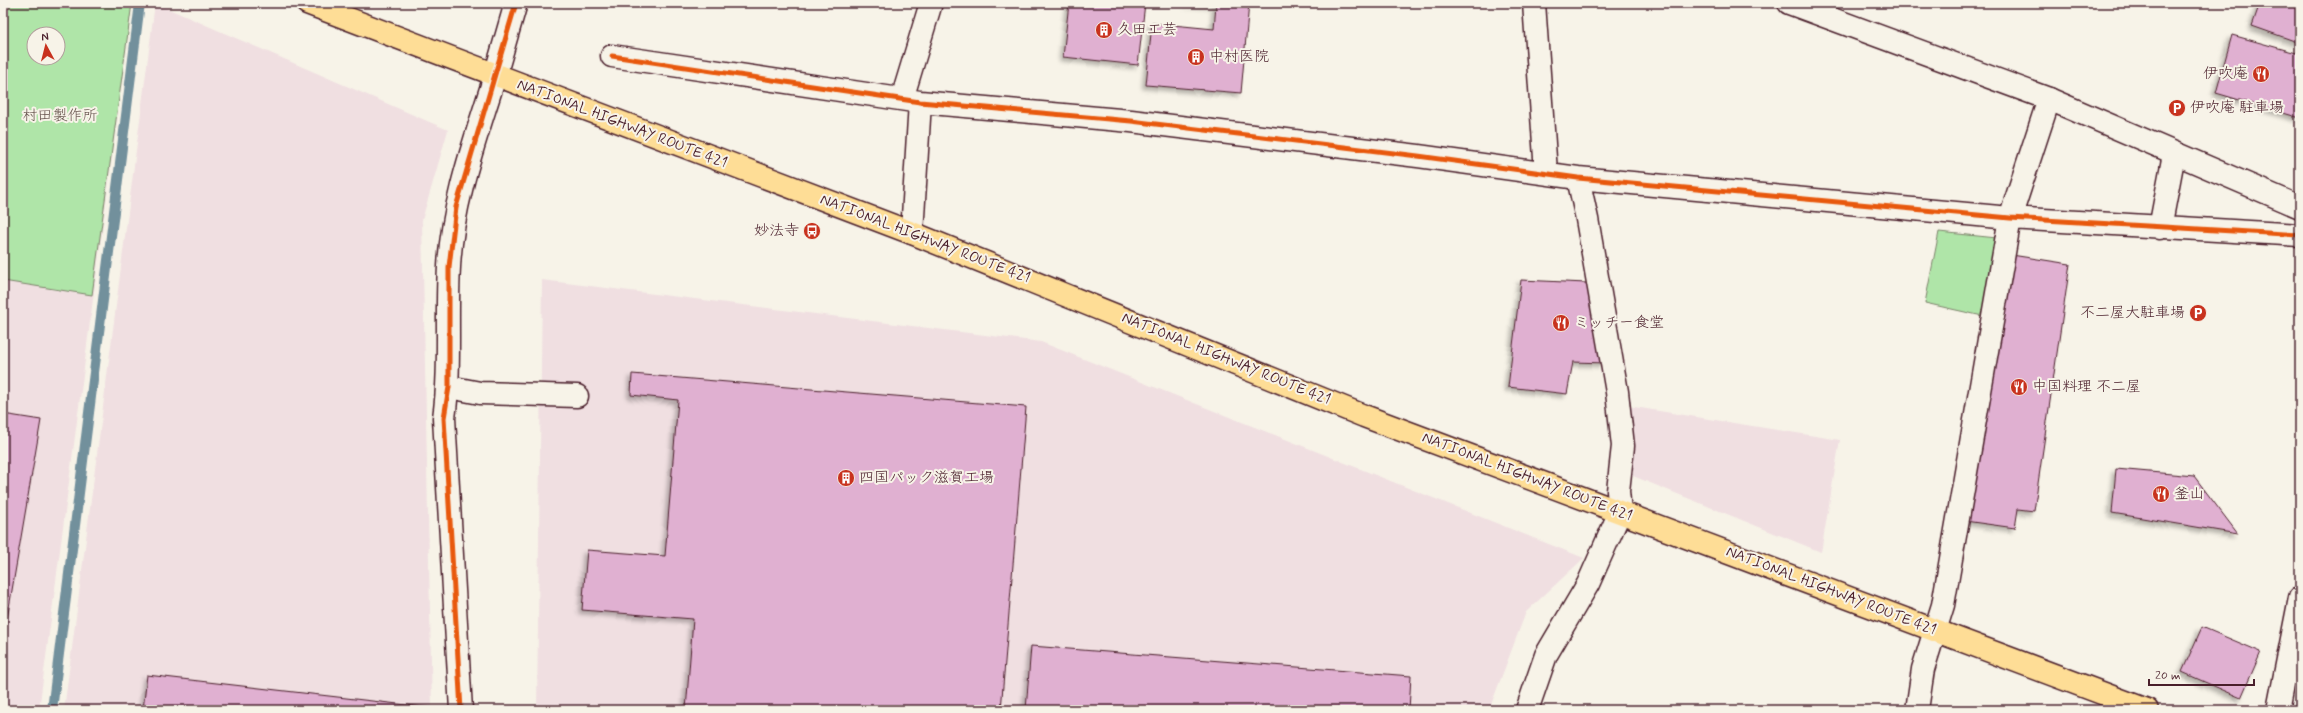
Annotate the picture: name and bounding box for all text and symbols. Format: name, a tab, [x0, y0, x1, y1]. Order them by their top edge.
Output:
building icon: 久田工芸	[1094, 20, 1114, 40]
place label: 久田工芸	[1117, 20, 1177, 40]
north arrow	[26, 26, 66, 66]
text: N	[40, 30, 49, 44]
building icon: 中村医院	[1186, 47, 1206, 67]
place label: 中村医院	[1209, 47, 1269, 67]
place label: 伊吹庵	[2203, 64, 2248, 84]
restaurant icon: 伊吹庵	[2251, 64, 2271, 84]
street label: NATIONAL HIGHWAY ROUTE 421	[514, 75, 730, 173]
parking icon: 伊吹庵 駐車場	[2167, 98, 2187, 118]
place label: 伊吹庵 駐車場	[2190, 98, 2284, 118]
park label: 村田製作所	[22, 106, 98, 126]
street label: NATIONAL HIGHWAY ROUTE 421	[817, 190, 1033, 288]
place label: 妙法寺	[754, 221, 799, 241]
bus stop icon: 妙法寺	[802, 221, 822, 241]
place label: 不二屋大駐車場	[2080, 303, 2185, 323]
parking icon: 不二屋大駐車場	[2188, 303, 2208, 323]
street label: NATIONAL HIGHWAY ROUTE 421	[1119, 308, 1333, 410]
restaurant icon: ミッチー食堂	[1551, 313, 1571, 333]
place label: ミッチー食堂	[1574, 313, 1664, 333]
restaurant icon: 中国料理 不二屋	[2009, 377, 2029, 397]
place label: 中国料理 不二屋	[2032, 377, 2141, 397]
street label: NATIONAL HIGHWAY ROUTE 421	[1419, 428, 1635, 526]
building icon: 四国パック滋賀工場	[836, 468, 856, 488]
place label: 四国パック滋賀工場	[859, 468, 994, 488]
restaurant icon: 釜山	[2151, 484, 2171, 504]
place label: 釜山	[2174, 484, 2204, 504]
street label: NATIONAL HIGHWAY ROUTE 421	[1723, 542, 1939, 640]
scale bar	[2149, 661, 2254, 687]
text: 20 m	[2155, 668, 2181, 684]

